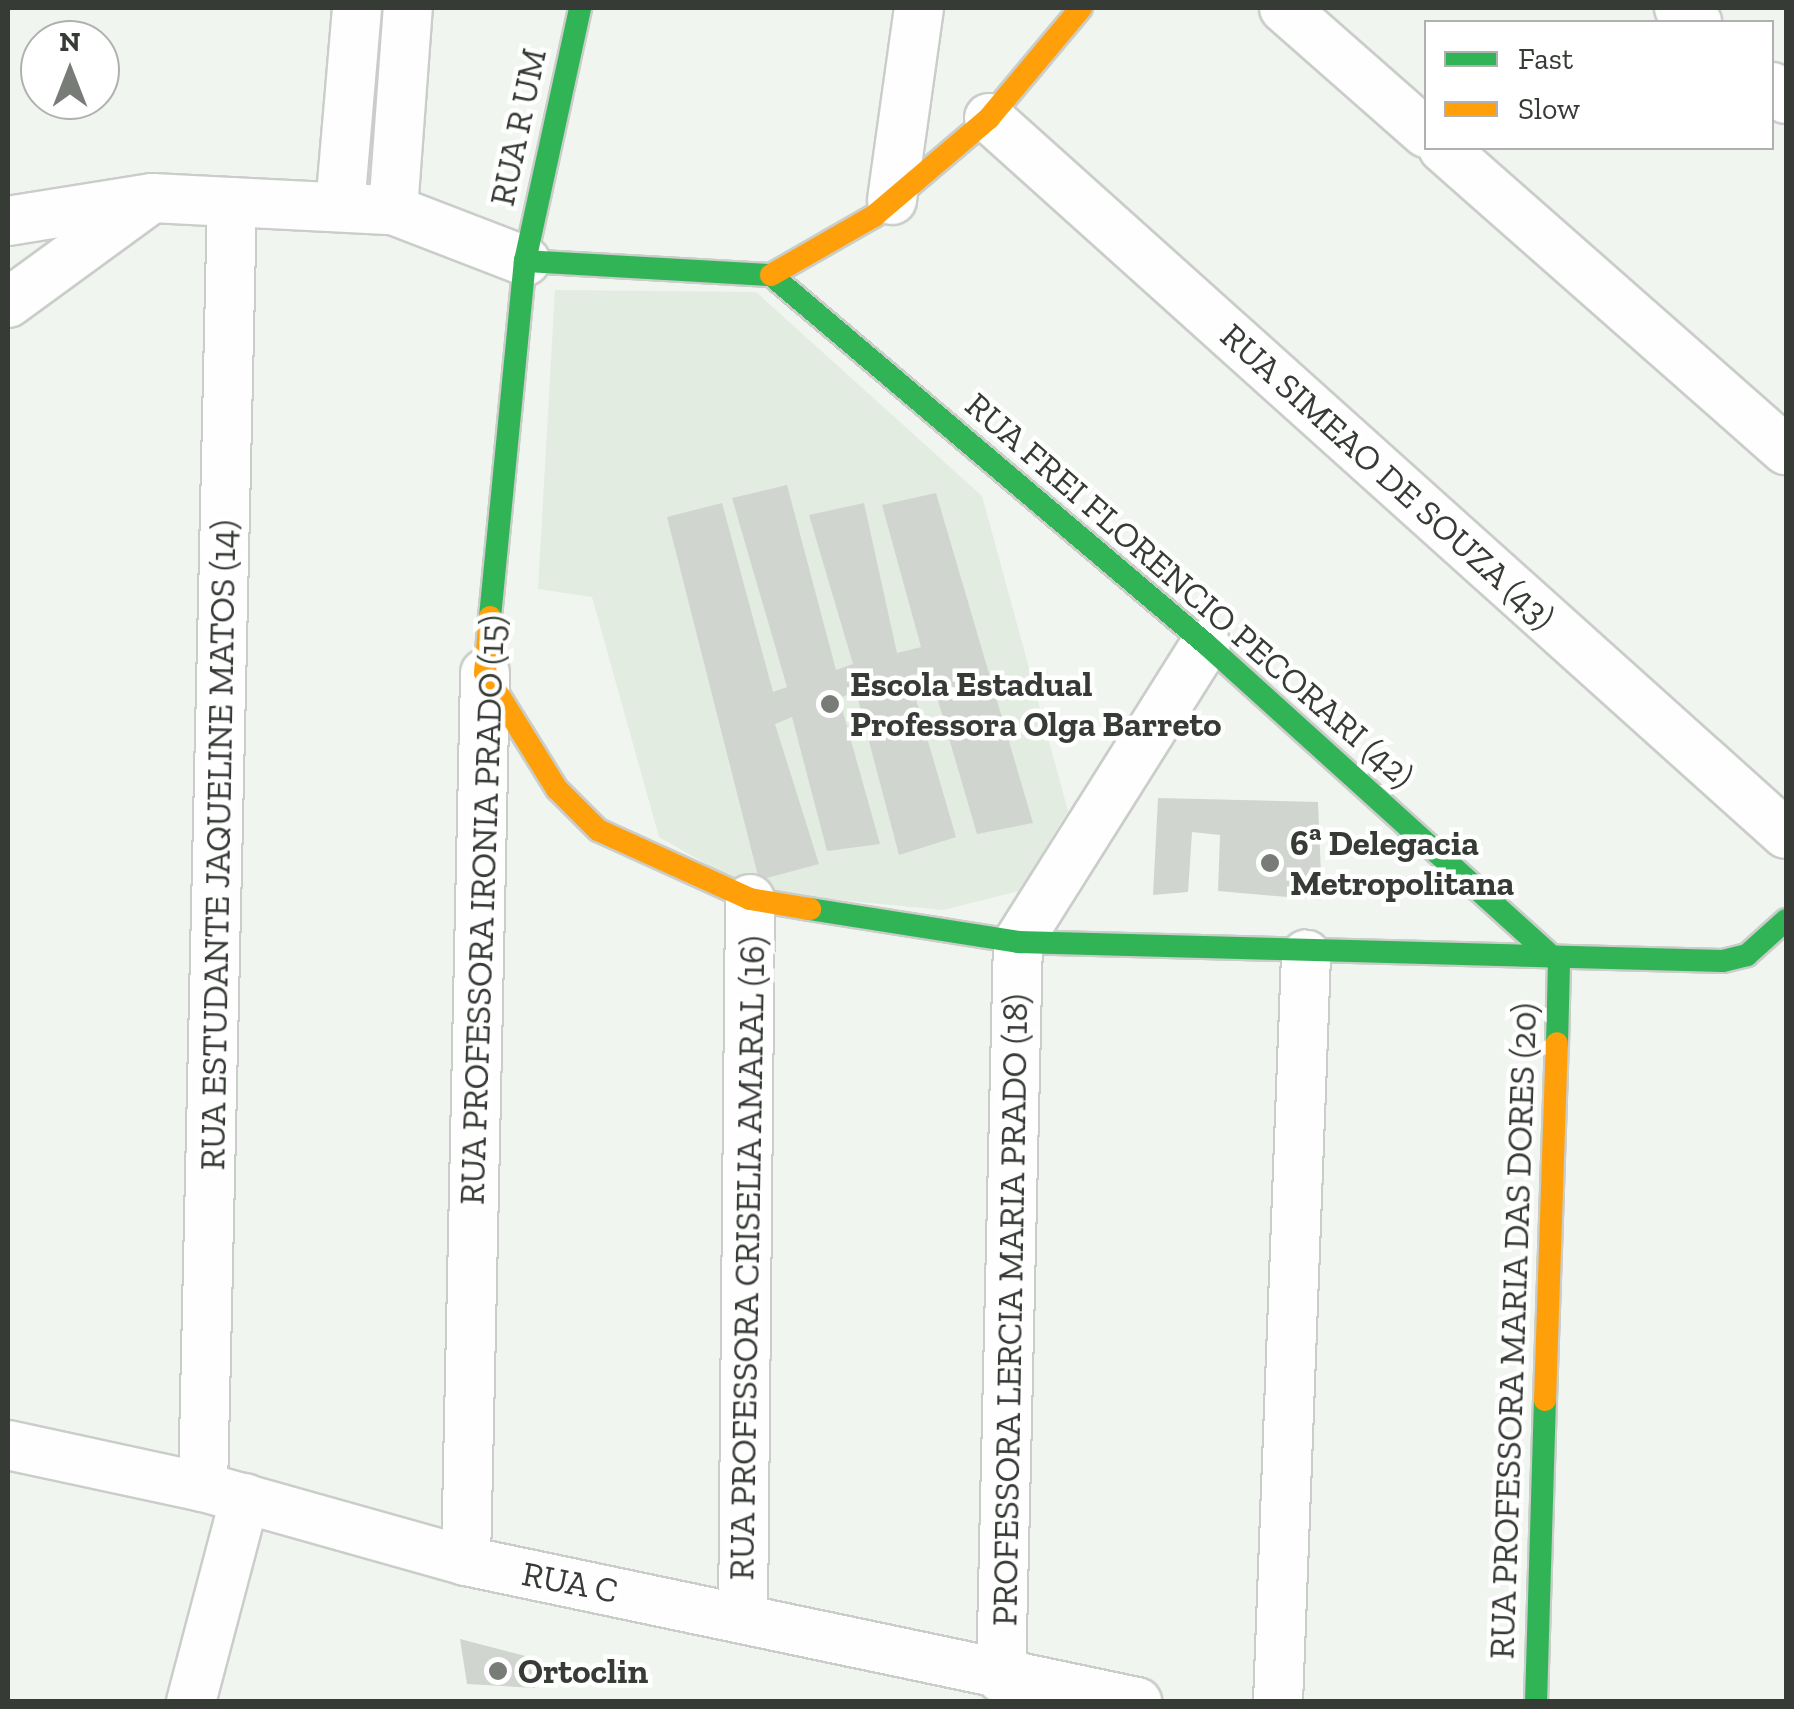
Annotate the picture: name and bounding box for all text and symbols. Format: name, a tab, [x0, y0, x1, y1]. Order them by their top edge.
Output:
north arrow	[20, 20, 120, 120]
legend	[1424, 20, 1774, 150]
text: N	[59, 25, 81, 58]
text: Fast	[1518, 41, 1573, 77]
street label: RUA R UM	[481, 44, 555, 210]
text: Slow	[1518, 91, 1580, 127]
street label: RUA SIMEAO DE SOUZA (43)	[1211, 314, 1565, 638]
street label: RUA FREI FLORENCIO PECORARI (42)	[957, 383, 1423, 797]
street label: RUA ESTUDANTE JAQUELINE MATOS (14)	[191, 519, 245, 1171]
street label: RUA PROFESSORA IRONIA PRADO (15)	[451, 613, 513, 1207]
place label: Escola Estadual Professora Olga Barreto	[850, 663, 1222, 745]
marker: Escola Estadual Professora Olga Barreto	[819, 693, 841, 715]
place label: 6ª Delegacia Metropolitana	[1290, 822, 1514, 904]
marker: 6ª Delegacia Metropolitana	[1259, 852, 1281, 874]
street label: RUA PROFESSORA CRISELIA AMARAL (16)	[720, 933, 774, 1583]
street label: PROFESSORA LERCIA MARIA PRADO (18)	[983, 992, 1037, 1628]
street label: RUA PROFESSORA MARIA DAS DORES (20)	[1480, 1001, 1546, 1661]
street label: RUA C	[518, 1552, 622, 1612]
place label: Ortoclin	[518, 1650, 648, 1692]
marker: Ortoclin	[487, 1660, 509, 1682]

